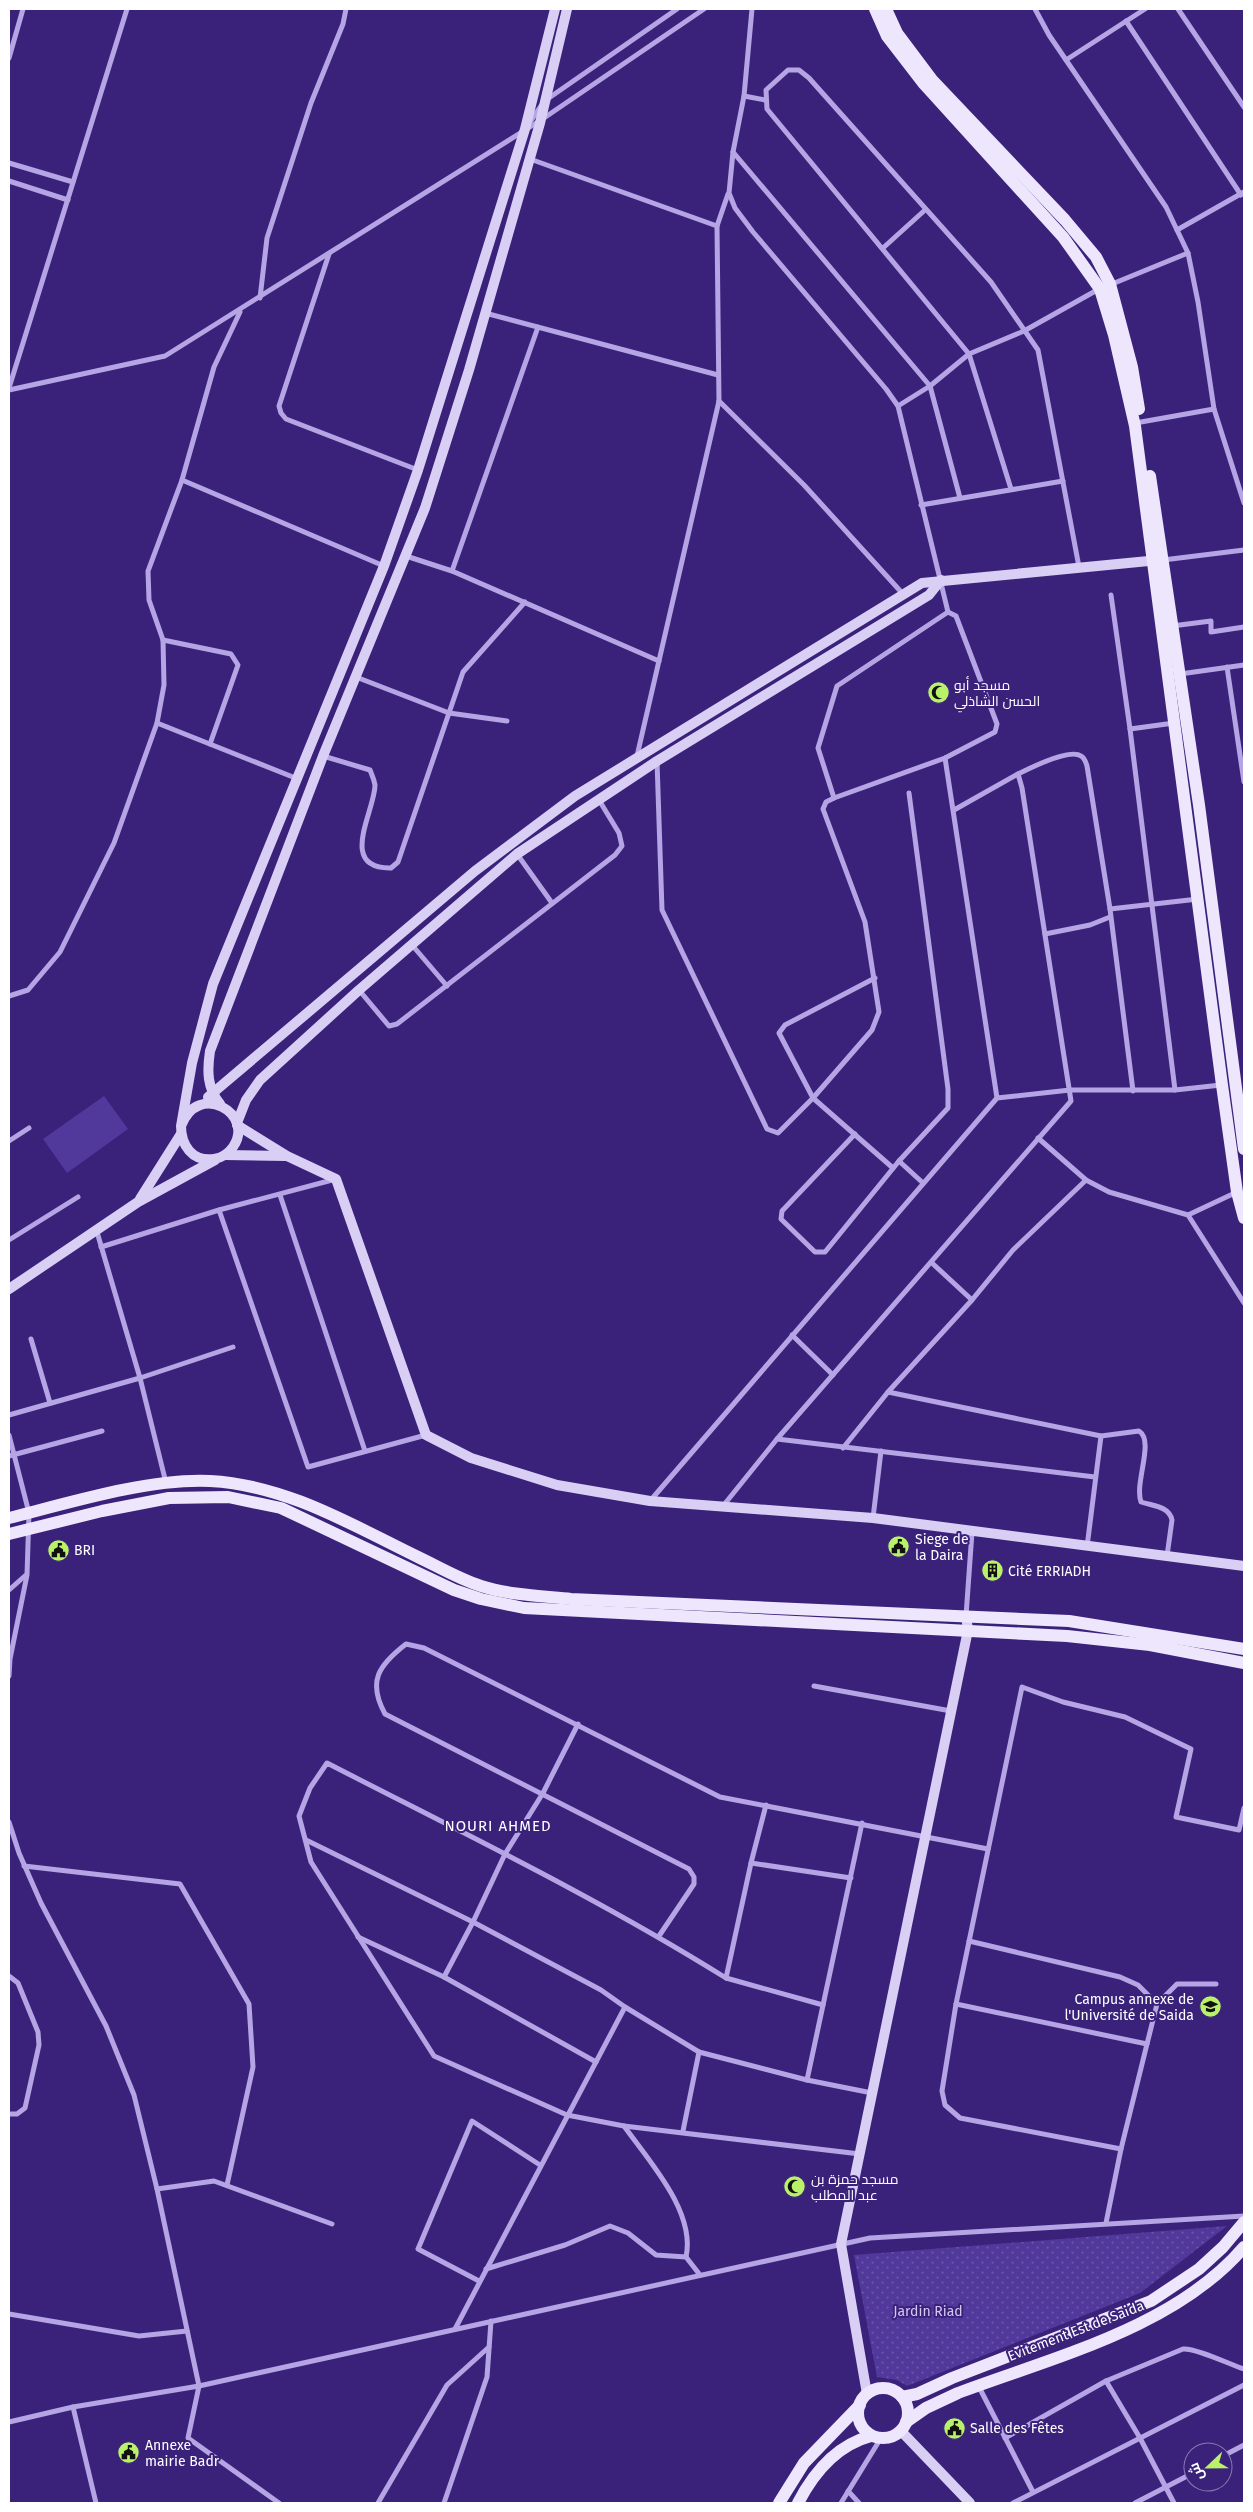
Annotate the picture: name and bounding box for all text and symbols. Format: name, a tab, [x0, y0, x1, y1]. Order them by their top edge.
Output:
place label: مسجد أبو الحسن الشاذلي	[954, 676, 1040, 713]
mosque icon: مسجد أبو الحسن الشاذلي	[926, 681, 950, 705]
place label: Siege de la Daira	[915, 1531, 969, 1564]
public building icon: Siege de la Daira	[887, 1535, 911, 1559]
public building icon: BRI	[46, 1538, 70, 1562]
place label: BRI	[74, 1542, 95, 1559]
building icon: Cité ERRIADH	[980, 1559, 1004, 1583]
place label: Cité ERRIADH	[1008, 1563, 1091, 1580]
district label: NOURI AHMED	[444, 1817, 552, 1835]
place label: Campus annexe de l'Université de Saida	[1064, 1991, 1194, 2024]
school or university icon: Campus annexe de l'Université de Saida	[1198, 1995, 1222, 2019]
place label: مسجد حمزة بن عبد المطلب	[811, 2171, 899, 2204]
mosque icon: مسجد حمزة بن عبد المطلب	[783, 2175, 807, 2199]
street label: Evitement Est de Saida	[1005, 2297, 1147, 2365]
park label: Jardin Riad	[893, 2303, 963, 2320]
public building icon: Salle des Fêtes	[942, 2416, 966, 2440]
place label: Salle des Fêtes	[970, 2420, 1064, 2437]
place label: Annexe mairie Badr	[145, 2437, 220, 2470]
public building icon: Annexe mairie Badr	[117, 2441, 141, 2465]
north arrow	[1183, 2442, 1233, 2492]
text: ش	[1185, 2460, 1208, 2483]

